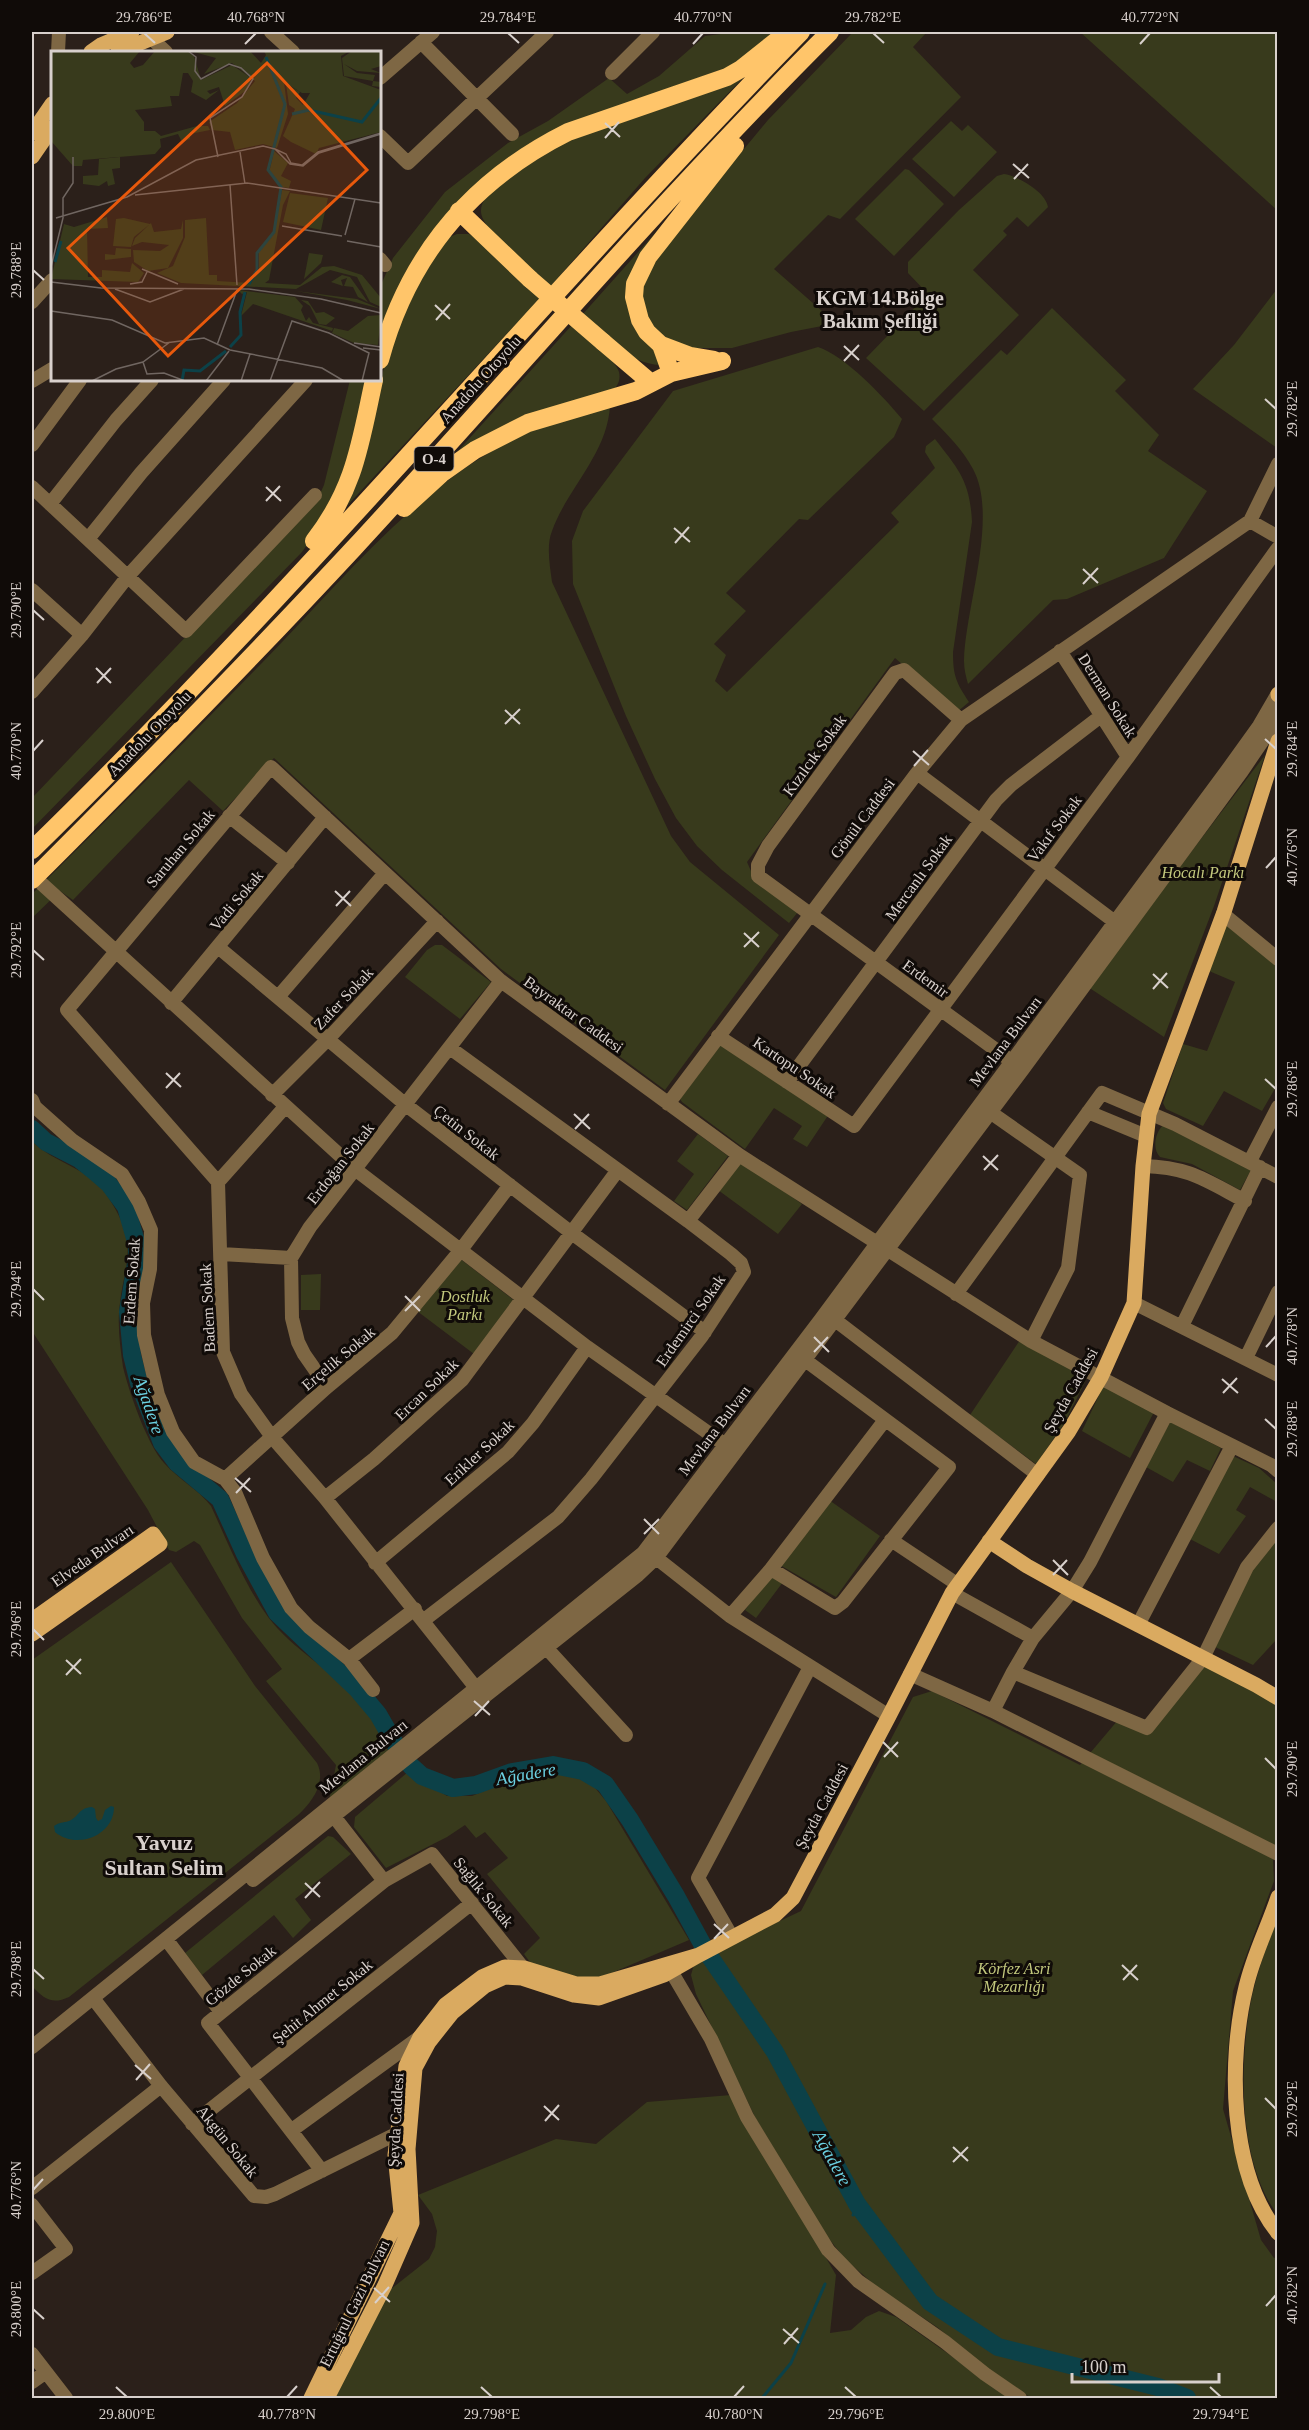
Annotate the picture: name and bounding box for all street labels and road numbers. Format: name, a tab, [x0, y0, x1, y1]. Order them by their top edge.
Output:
street label: Anadolu Otoyolu	[437, 332, 525, 427]
road number: O-4	[414, 447, 454, 471]
street label: Derman Sokak	[1075, 650, 1140, 740]
street label: Anadolu Otoyolu	[105, 687, 195, 780]
street label: Kızılcık Sokak	[779, 712, 849, 799]
street label: Gönül Caddesi	[827, 775, 898, 862]
street label: Vakıf Sokak	[1024, 792, 1085, 865]
street label: Saruhan Sokak	[143, 806, 218, 891]
street label: Mercanlı Sokak	[882, 831, 955, 923]
street label: Vadi Sokak	[206, 867, 266, 934]
street label: Erdemir	[900, 956, 952, 1001]
street label: Zafer Sokak	[310, 964, 376, 1033]
street label: Bayraktar Caddesi	[520, 973, 627, 1057]
street label: Mevlana Bulvarı	[966, 993, 1045, 1090]
street label: Kartopu Sokak	[749, 1033, 839, 1102]
street label: Çetin Sokak	[430, 1101, 503, 1164]
street label: Erdoğan Sokak	[303, 1119, 378, 1208]
street label: Erdem Sokak	[120, 1237, 143, 1325]
street label: Badem Sokak	[197, 1263, 218, 1353]
street label: Erdemirci Sokak	[652, 1271, 728, 1369]
street label: Erçelik Sokak	[298, 1323, 379, 1395]
street label: Şeyda Caddesi	[1040, 1344, 1102, 1436]
street label: Ercan Sokak	[391, 1355, 461, 1424]
street label: Mevlana Bulvarı	[675, 1382, 754, 1479]
street label: Erikler Sokak	[441, 1416, 517, 1489]
street label: Elveda Bulvarı	[48, 1520, 137, 1590]
street label: Mevlana Bulvarı	[316, 1715, 411, 1797]
street label: Şeyda Caddesi	[792, 1760, 852, 1852]
street label: Sağlık Sokak	[450, 1854, 517, 1931]
street label: Gözde Sokak	[202, 1942, 279, 2009]
street label: Şehit Ahmet Sokak	[269, 1956, 376, 2048]
street label: Şeyda Caddesi	[385, 2072, 407, 2168]
street label: Akgün Sokak	[193, 2102, 262, 2181]
street label: Ertuğrul Gazi Bulvarı	[316, 2236, 394, 2370]

